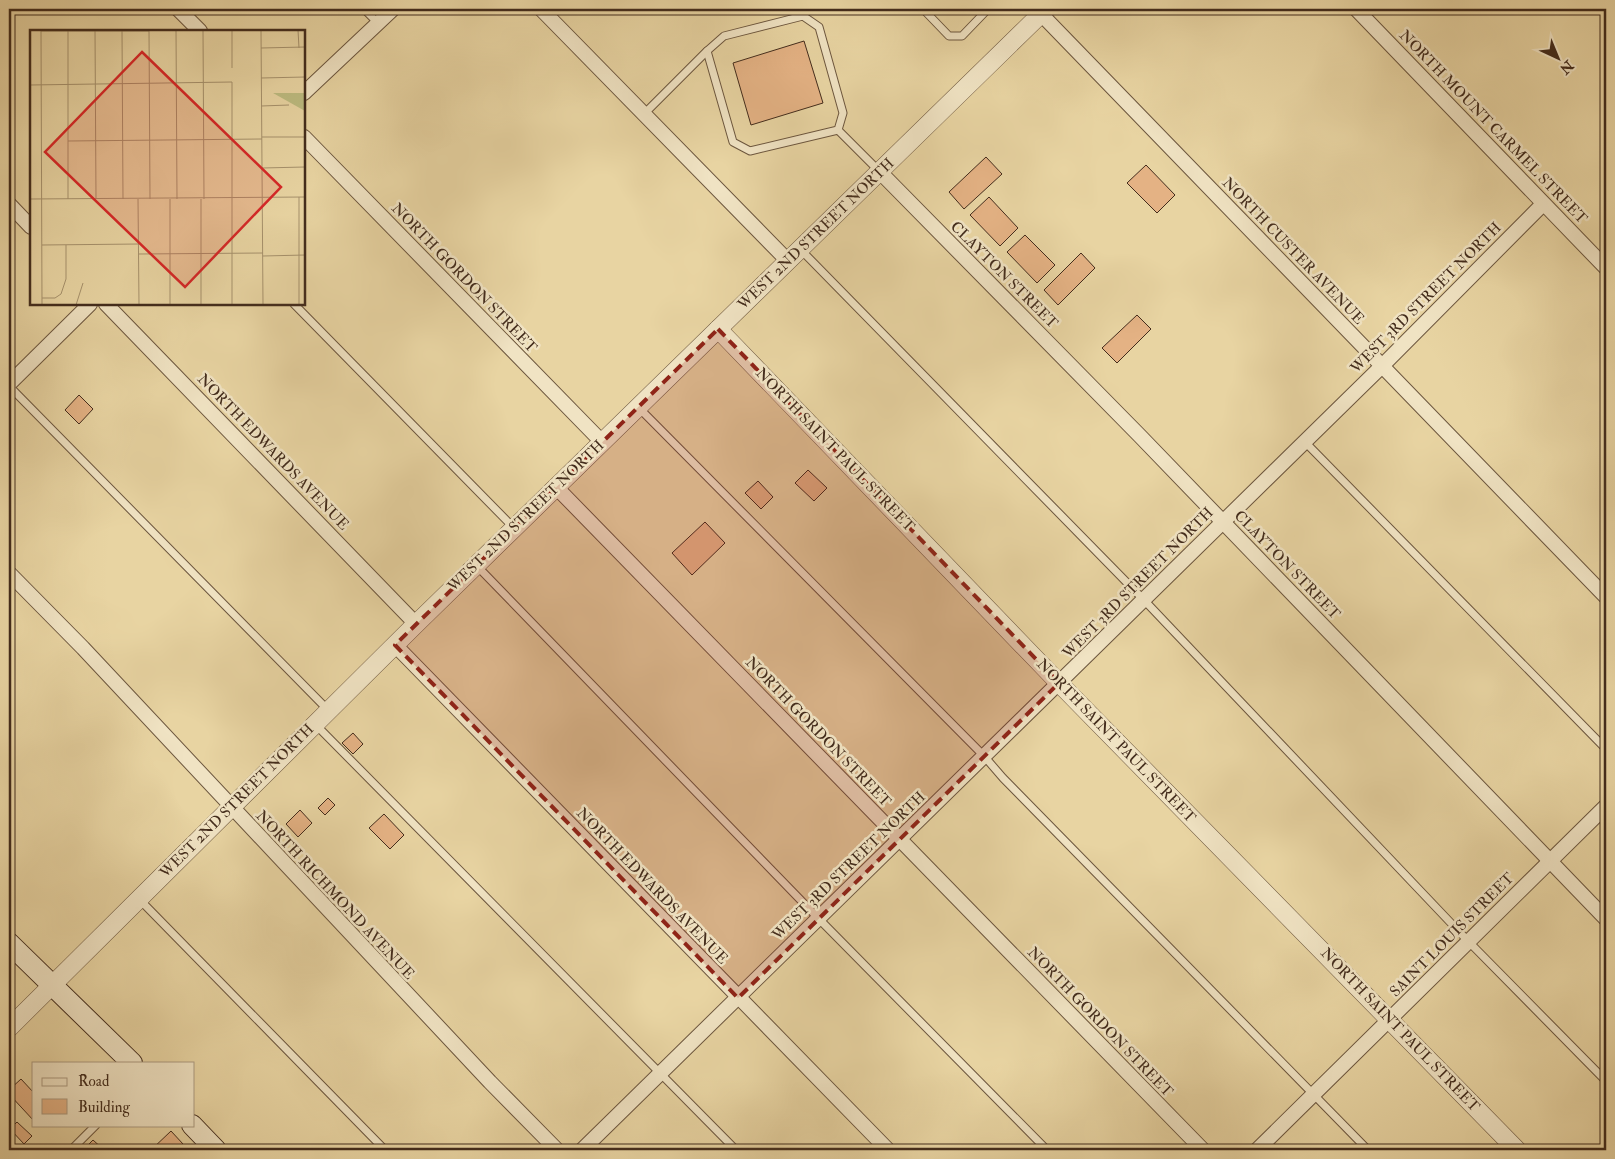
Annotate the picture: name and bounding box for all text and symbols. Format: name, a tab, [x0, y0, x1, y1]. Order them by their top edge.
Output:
street label: NORTH MOUNT CARMEL STREET	[1395, 26, 1591, 228]
inset map	[30, 30, 305, 305]
north arrow	[1532, 32, 1582, 82]
street label: WEST 2ND STREET NORTH	[733, 154, 898, 315]
street label: NORTH CUSTER AVENUE	[1218, 174, 1368, 329]
street label: NORTH GORDON STREET	[387, 199, 541, 357]
street label: CLAYTON STREET	[946, 217, 1062, 333]
street label: WEST 3RD STREET NORTH	[1346, 219, 1505, 378]
street label: NORTH SAINT PAUL STREET	[751, 364, 919, 536]
street label: NORTH EDWARDS AVENUE	[193, 370, 353, 534]
street label: WEST 2ND STREET NORTH	[443, 436, 608, 597]
street label: WEST 3RD STREET NORTH	[1058, 504, 1217, 663]
street label: CLAYTON STREET	[1230, 506, 1344, 624]
street label: NORTH GORDON STREET	[741, 653, 895, 811]
street label: NORTH SAINT PAUL STREET	[1032, 655, 1200, 827]
street label: WEST 2ND STREET NORTH	[155, 720, 318, 883]
street label: WEST 3RD STREET NORTH	[768, 788, 930, 945]
street label: NORTH EDWARDS AVENUE	[572, 804, 732, 968]
street label: NORTH RICHMOND AVENUE	[252, 807, 419, 984]
street label: SAINT LOUIS STREET	[1386, 869, 1518, 1001]
street label: NORTH GORDON STREET	[1023, 943, 1177, 1101]
street label: NORTH SAINT PAUL STREET	[1316, 944, 1484, 1116]
legend	[32, 1062, 195, 1126]
text: Road	[78, 1072, 110, 1091]
text: Building	[78, 1098, 130, 1117]

